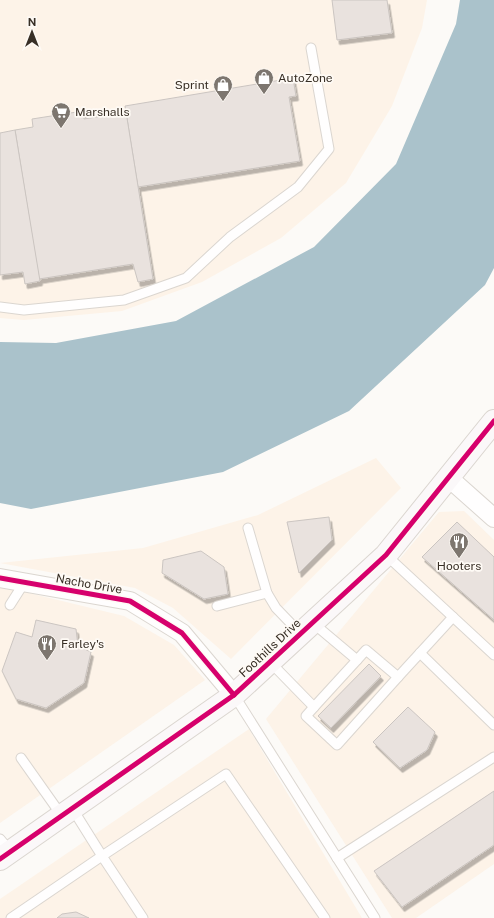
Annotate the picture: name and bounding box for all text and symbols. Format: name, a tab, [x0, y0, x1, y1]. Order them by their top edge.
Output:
north arrow	[12, 12, 52, 52]
text: N	[28, 16, 36, 28]
shop icon: AutoZone	[253, 67, 275, 95]
place label: AutoZone	[278, 71, 333, 85]
shop icon: Sprint	[212, 74, 234, 102]
place label: Sprint	[175, 78, 209, 92]
supermarket icon: Marshalls	[50, 101, 72, 129]
place label: Marshalls	[75, 105, 129, 119]
restaurant icon: Hooters	[448, 531, 470, 559]
place label: Hooters	[437, 559, 481, 573]
street label: Nacho Drive	[55, 571, 124, 597]
street label: Foothills Drive	[236, 616, 304, 680]
restaurant icon: Farley's	[36, 633, 58, 661]
place label: Farley's	[61, 637, 104, 651]

